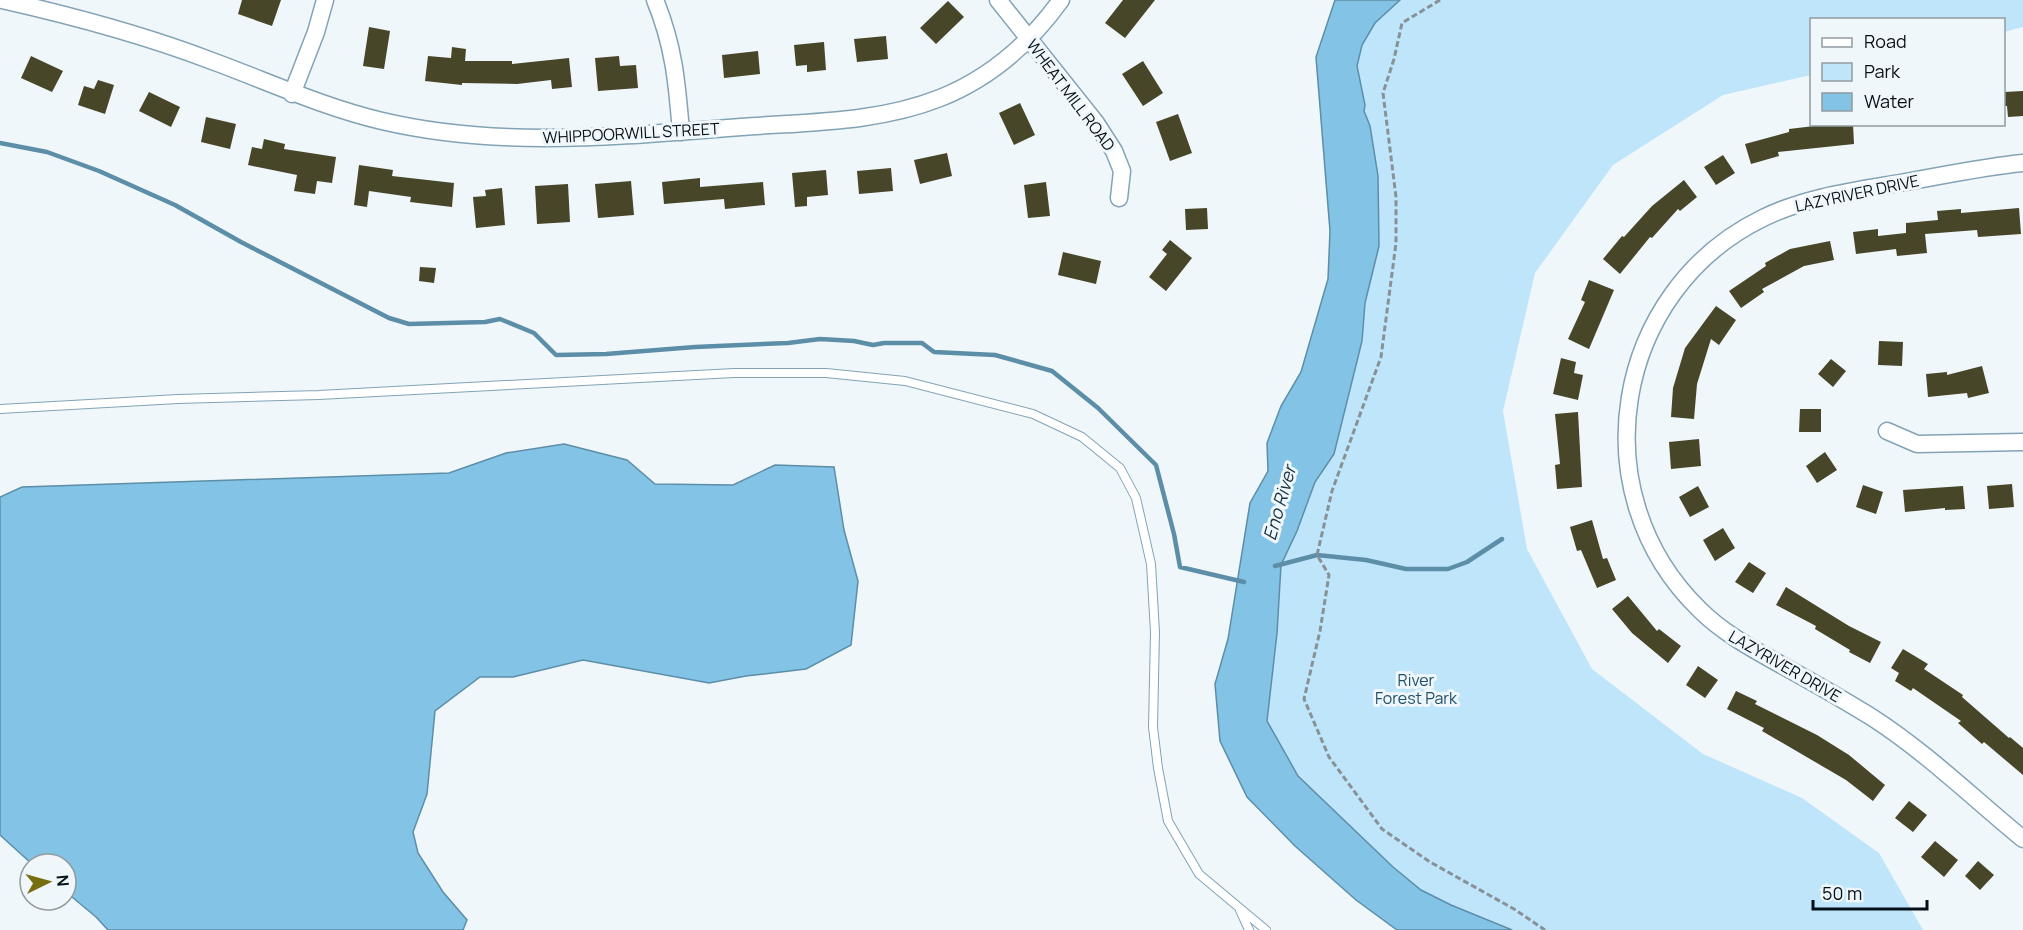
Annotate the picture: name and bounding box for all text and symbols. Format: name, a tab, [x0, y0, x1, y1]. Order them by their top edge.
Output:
legend	[1810, 18, 2005, 126]
text: Road	[1864, 29, 1907, 53]
street label: WHEAT MILL ROAD	[1022, 35, 1120, 156]
text: Park	[1864, 59, 1901, 83]
text: Water	[1864, 89, 1914, 113]
street label: WHIPPOORWILL STREET	[542, 117, 720, 149]
street label: LAZYRIVER DRIVE	[1793, 169, 1921, 217]
water label: Eno River	[1257, 460, 1302, 543]
street label: LAZYRIVER DRIVE	[1725, 625, 1845, 707]
park label: River Forest Park	[1375, 669, 1458, 709]
north arrow	[18, 852, 78, 912]
scale bar	[1813, 873, 1927, 911]
text: N	[51, 874, 74, 887]
text: 50 m	[1822, 881, 1862, 905]

